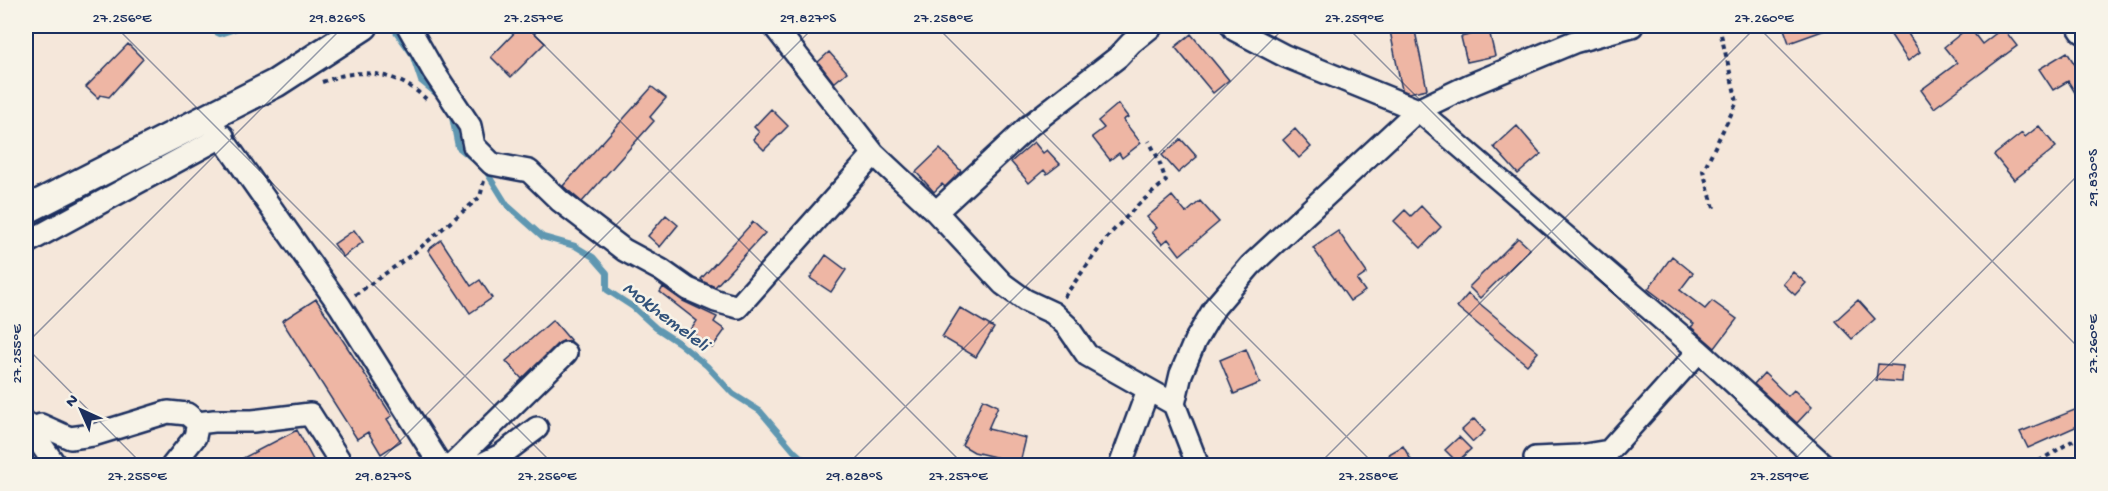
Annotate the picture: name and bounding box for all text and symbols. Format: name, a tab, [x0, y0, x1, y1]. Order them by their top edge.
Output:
text: 27.256°E	[93, 10, 152, 28]
text: 29.826°S	[309, 10, 365, 28]
text: 27.257°E	[503, 10, 563, 28]
text: 29.827°S	[780, 10, 836, 28]
text: 27.258°E	[913, 10, 973, 28]
text: 27.259°E	[1325, 10, 1384, 28]
text: 27.260°E	[1734, 10, 1794, 28]
text: 29.830°S	[2085, 149, 2103, 207]
water label: Mokhemeleli	[617, 278, 715, 359]
text: 27.260°E	[2085, 314, 2103, 374]
text: 27.255°E	[9, 324, 27, 384]
north arrow	[51, 380, 111, 440]
text: N	[62, 391, 84, 412]
text: 27.255°E	[107, 468, 167, 486]
text: 29.827°S	[355, 468, 411, 486]
text: 27.256°E	[518, 468, 577, 486]
text: 29.828°S	[825, 468, 883, 486]
text: 27.257°E	[928, 468, 988, 486]
text: 27.258°E	[1338, 468, 1398, 486]
text: 27.259°E	[1750, 468, 1809, 486]

